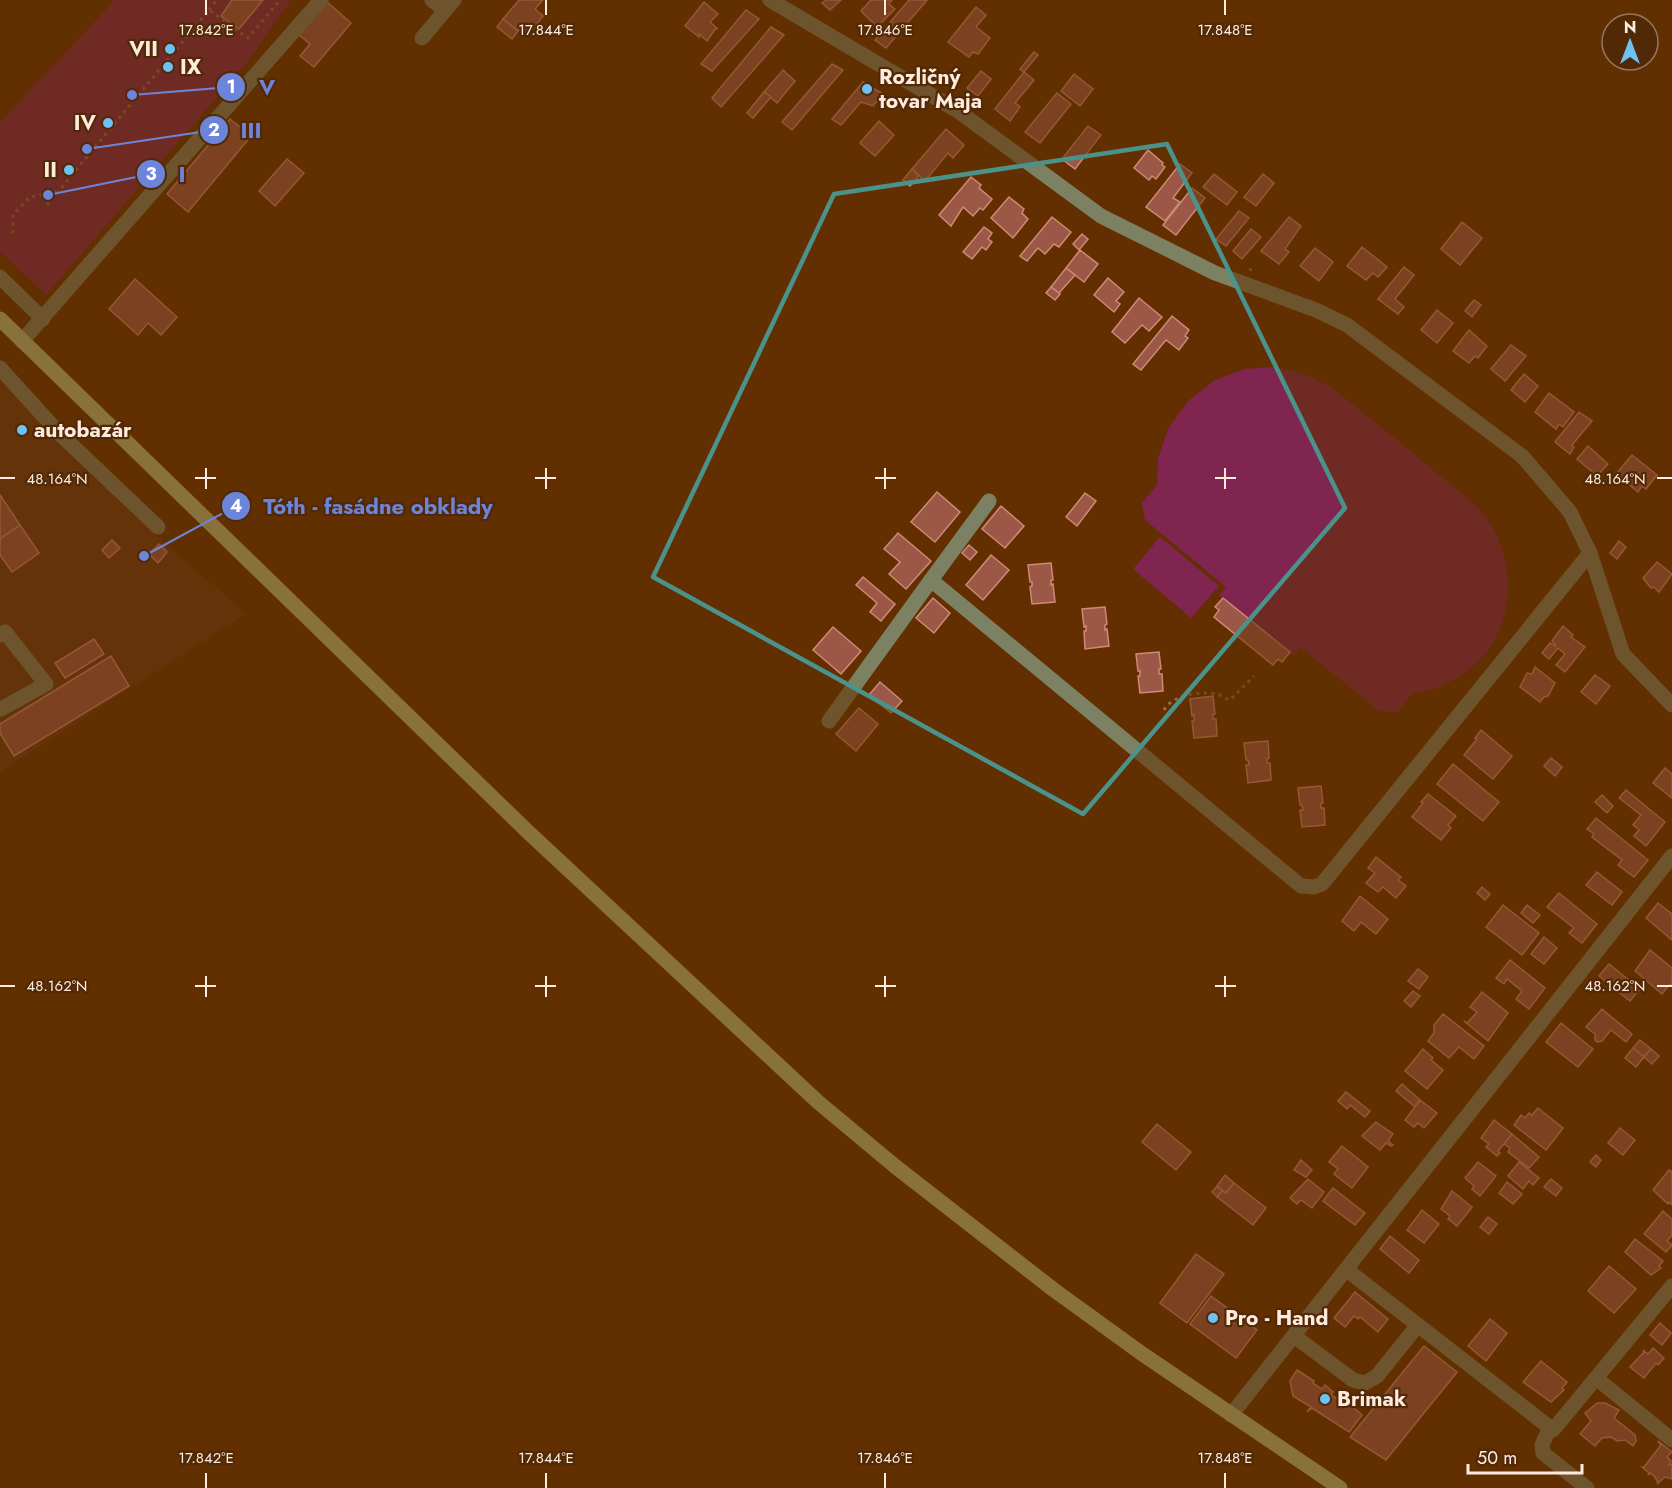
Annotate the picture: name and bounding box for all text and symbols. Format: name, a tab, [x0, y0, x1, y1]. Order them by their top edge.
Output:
north arrow	[1600, 12, 1660, 72]
text: N	[1624, 16, 1636, 39]
text: 17.842°E	[178, 19, 234, 41]
text: 17.844°E	[518, 19, 574, 41]
text: 17.846°E	[857, 19, 913, 41]
text: 17.848°E	[1197, 19, 1253, 41]
place label: VII	[128, 34, 158, 64]
marker: VII	[163, 42, 177, 56]
place label: IX	[180, 52, 202, 82]
marker: IX	[161, 60, 175, 74]
place label: Rozličný tovar Maja	[879, 62, 982, 116]
callout: V	[216, 67, 287, 107]
text: V	[258, 71, 276, 103]
text: 1	[226, 74, 236, 100]
marker: Rozličný tovar Maja	[860, 82, 874, 96]
place label: IV	[74, 108, 97, 138]
callout: III	[199, 110, 274, 150]
text: III	[240, 114, 262, 146]
marker: IV	[101, 116, 115, 130]
text: 2	[208, 117, 220, 143]
callout: I	[136, 154, 197, 194]
place label: II	[44, 155, 57, 185]
text: I	[178, 158, 186, 190]
text: 3	[145, 161, 157, 187]
marker: II	[62, 163, 76, 177]
place label: autobazár	[34, 415, 132, 445]
marker: autobazár	[15, 423, 29, 437]
text: 48.164°N	[26, 468, 88, 490]
text: 48.164°N	[1584, 468, 1646, 490]
callout: Tóth - fasádne obklady	[221, 486, 505, 526]
text: Tóth - fasádne obklady	[263, 490, 493, 522]
text: 4	[230, 493, 242, 519]
text: 48.162°N	[27, 975, 87, 997]
text: 48.162°N	[1585, 975, 1645, 997]
place label: Pro - Hand	[1225, 1303, 1329, 1333]
marker: Pro - Hand	[1206, 1311, 1220, 1325]
place label: Brimak	[1337, 1384, 1406, 1414]
marker: Brimak	[1318, 1392, 1332, 1406]
scale bar	[1468, 1437, 1582, 1475]
text: 50 m	[1477, 1445, 1517, 1471]
text: 17.842°E	[178, 1447, 234, 1469]
text: 17.844°E	[518, 1447, 574, 1469]
text: 17.846°E	[857, 1447, 913, 1469]
text: 17.848°E	[1197, 1447, 1253, 1469]

